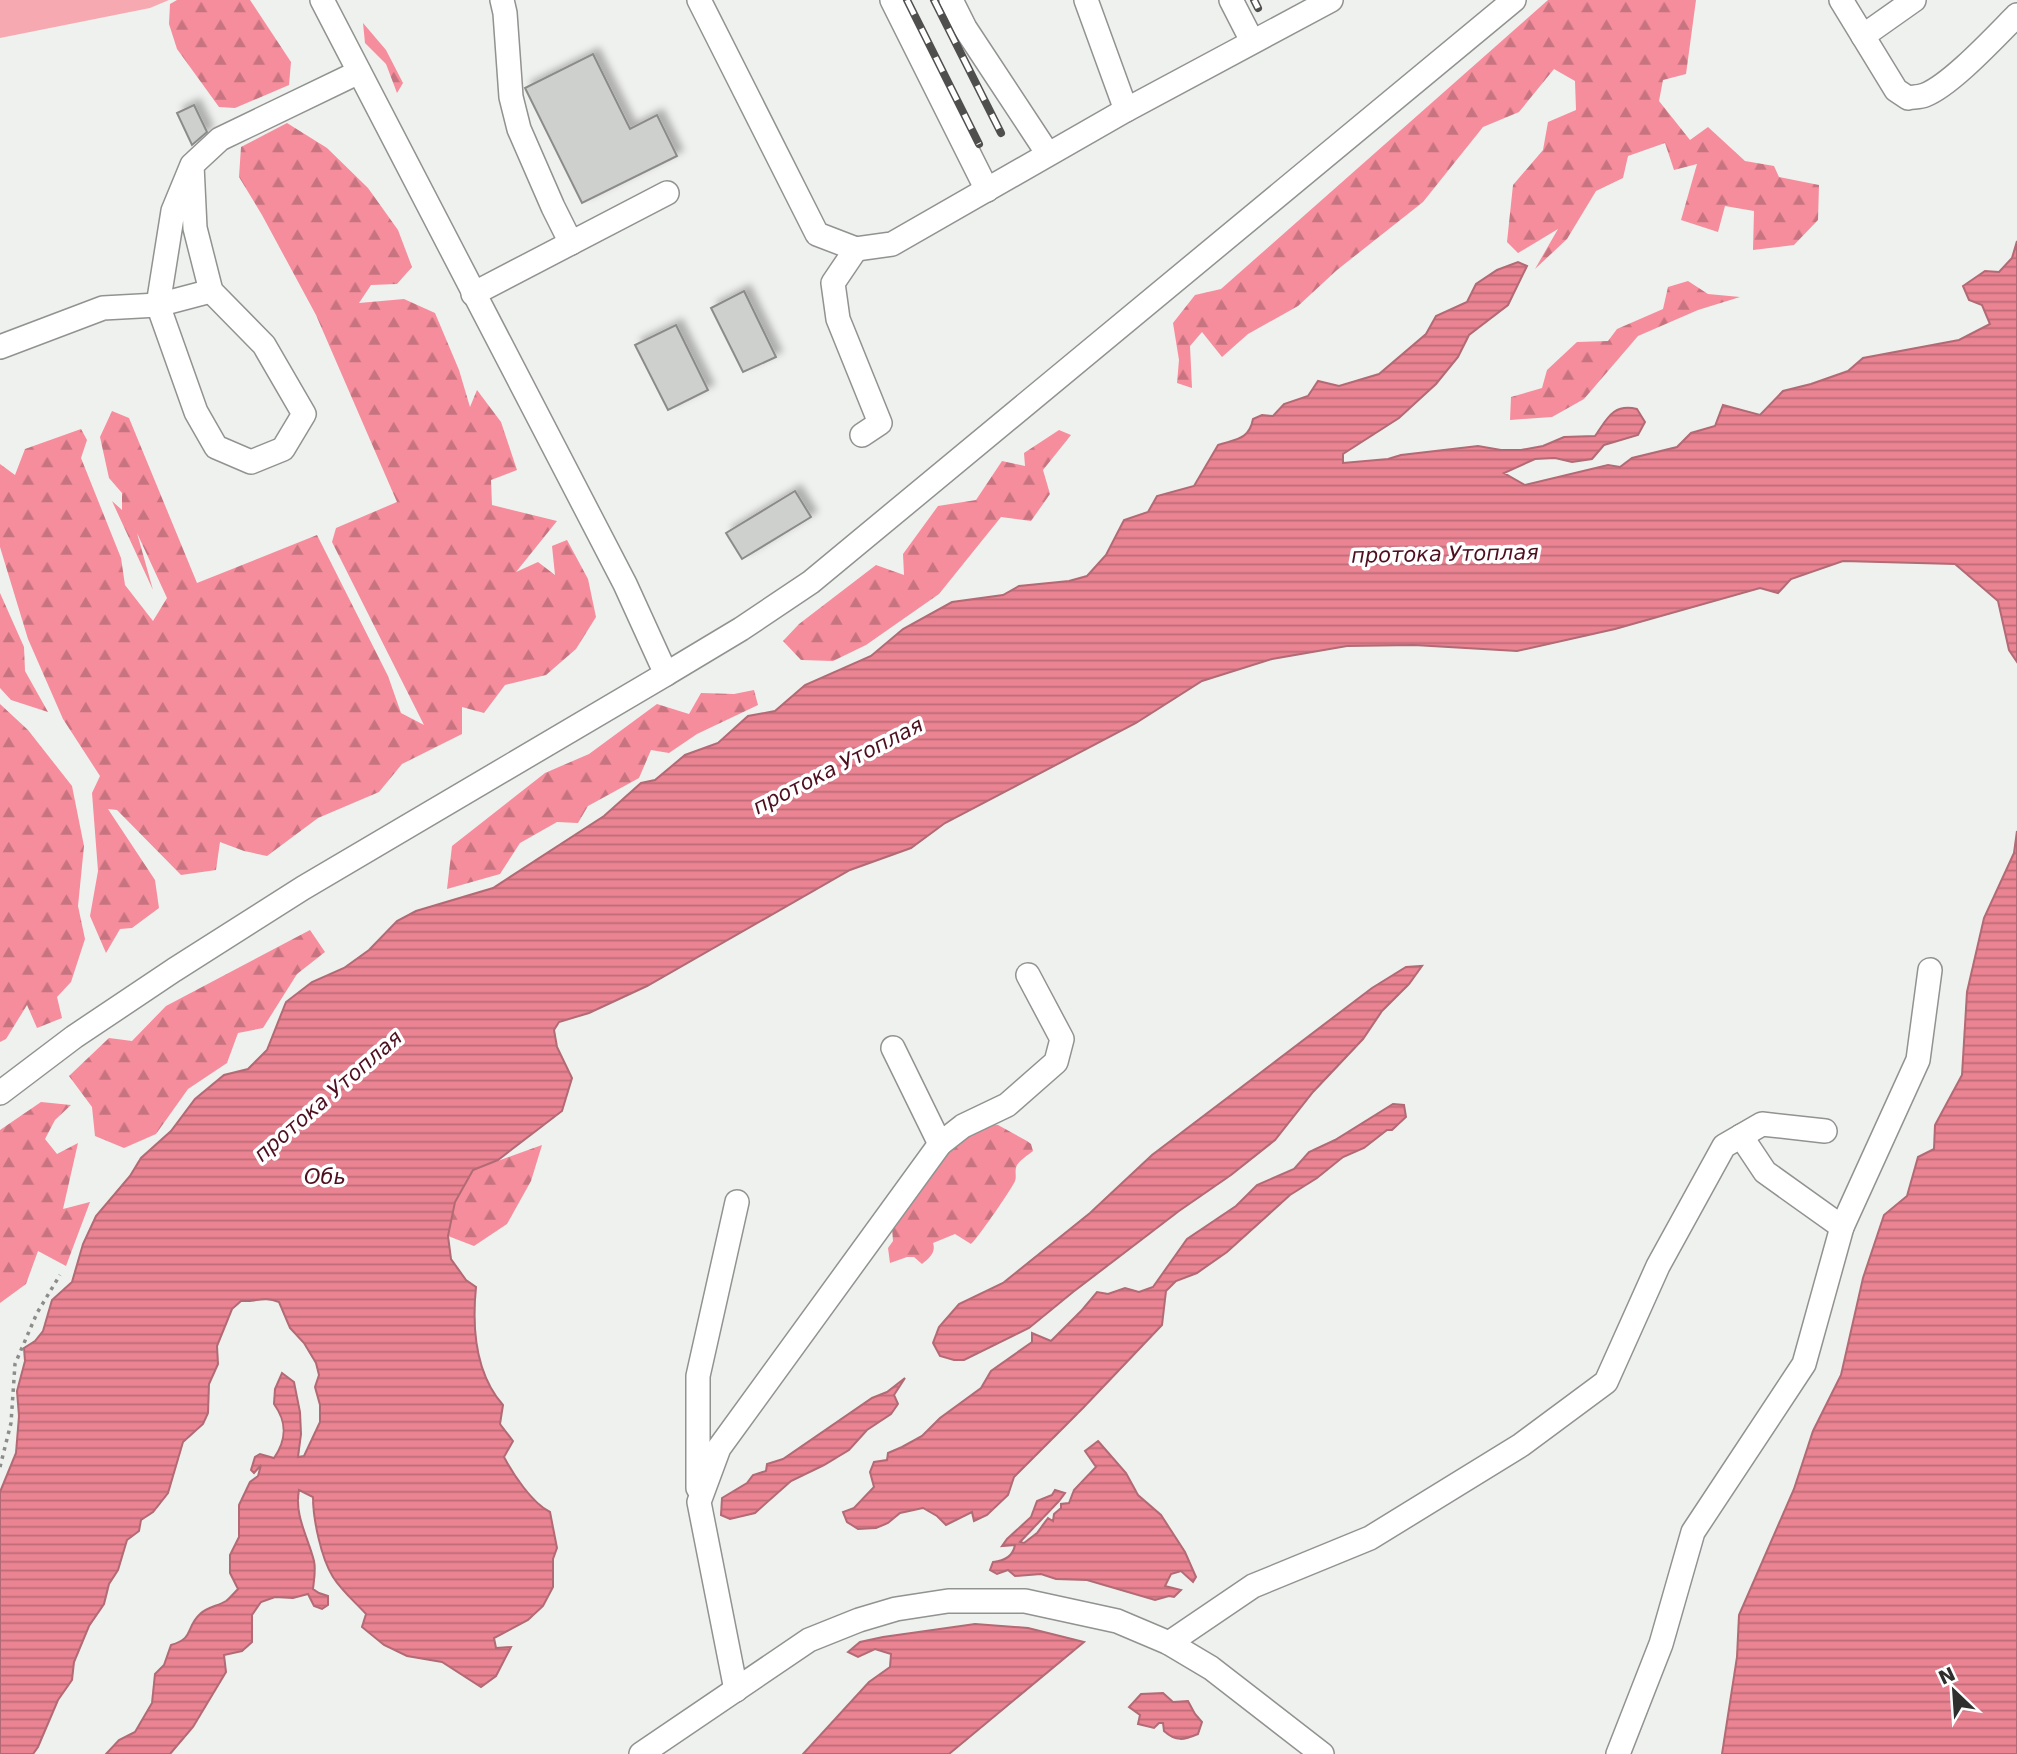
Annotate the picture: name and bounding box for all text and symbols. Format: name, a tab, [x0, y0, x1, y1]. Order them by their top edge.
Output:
water label: протока Утоплая	[1351, 540, 1539, 568]
water label: протока Утоплая	[749, 713, 927, 819]
water label: протока Утоплая	[249, 1025, 407, 1167]
water label: Обь	[304, 1165, 346, 1189]
north arrow	[1919, 1656, 1989, 1726]
text: N	[1935, 1662, 1959, 1689]

